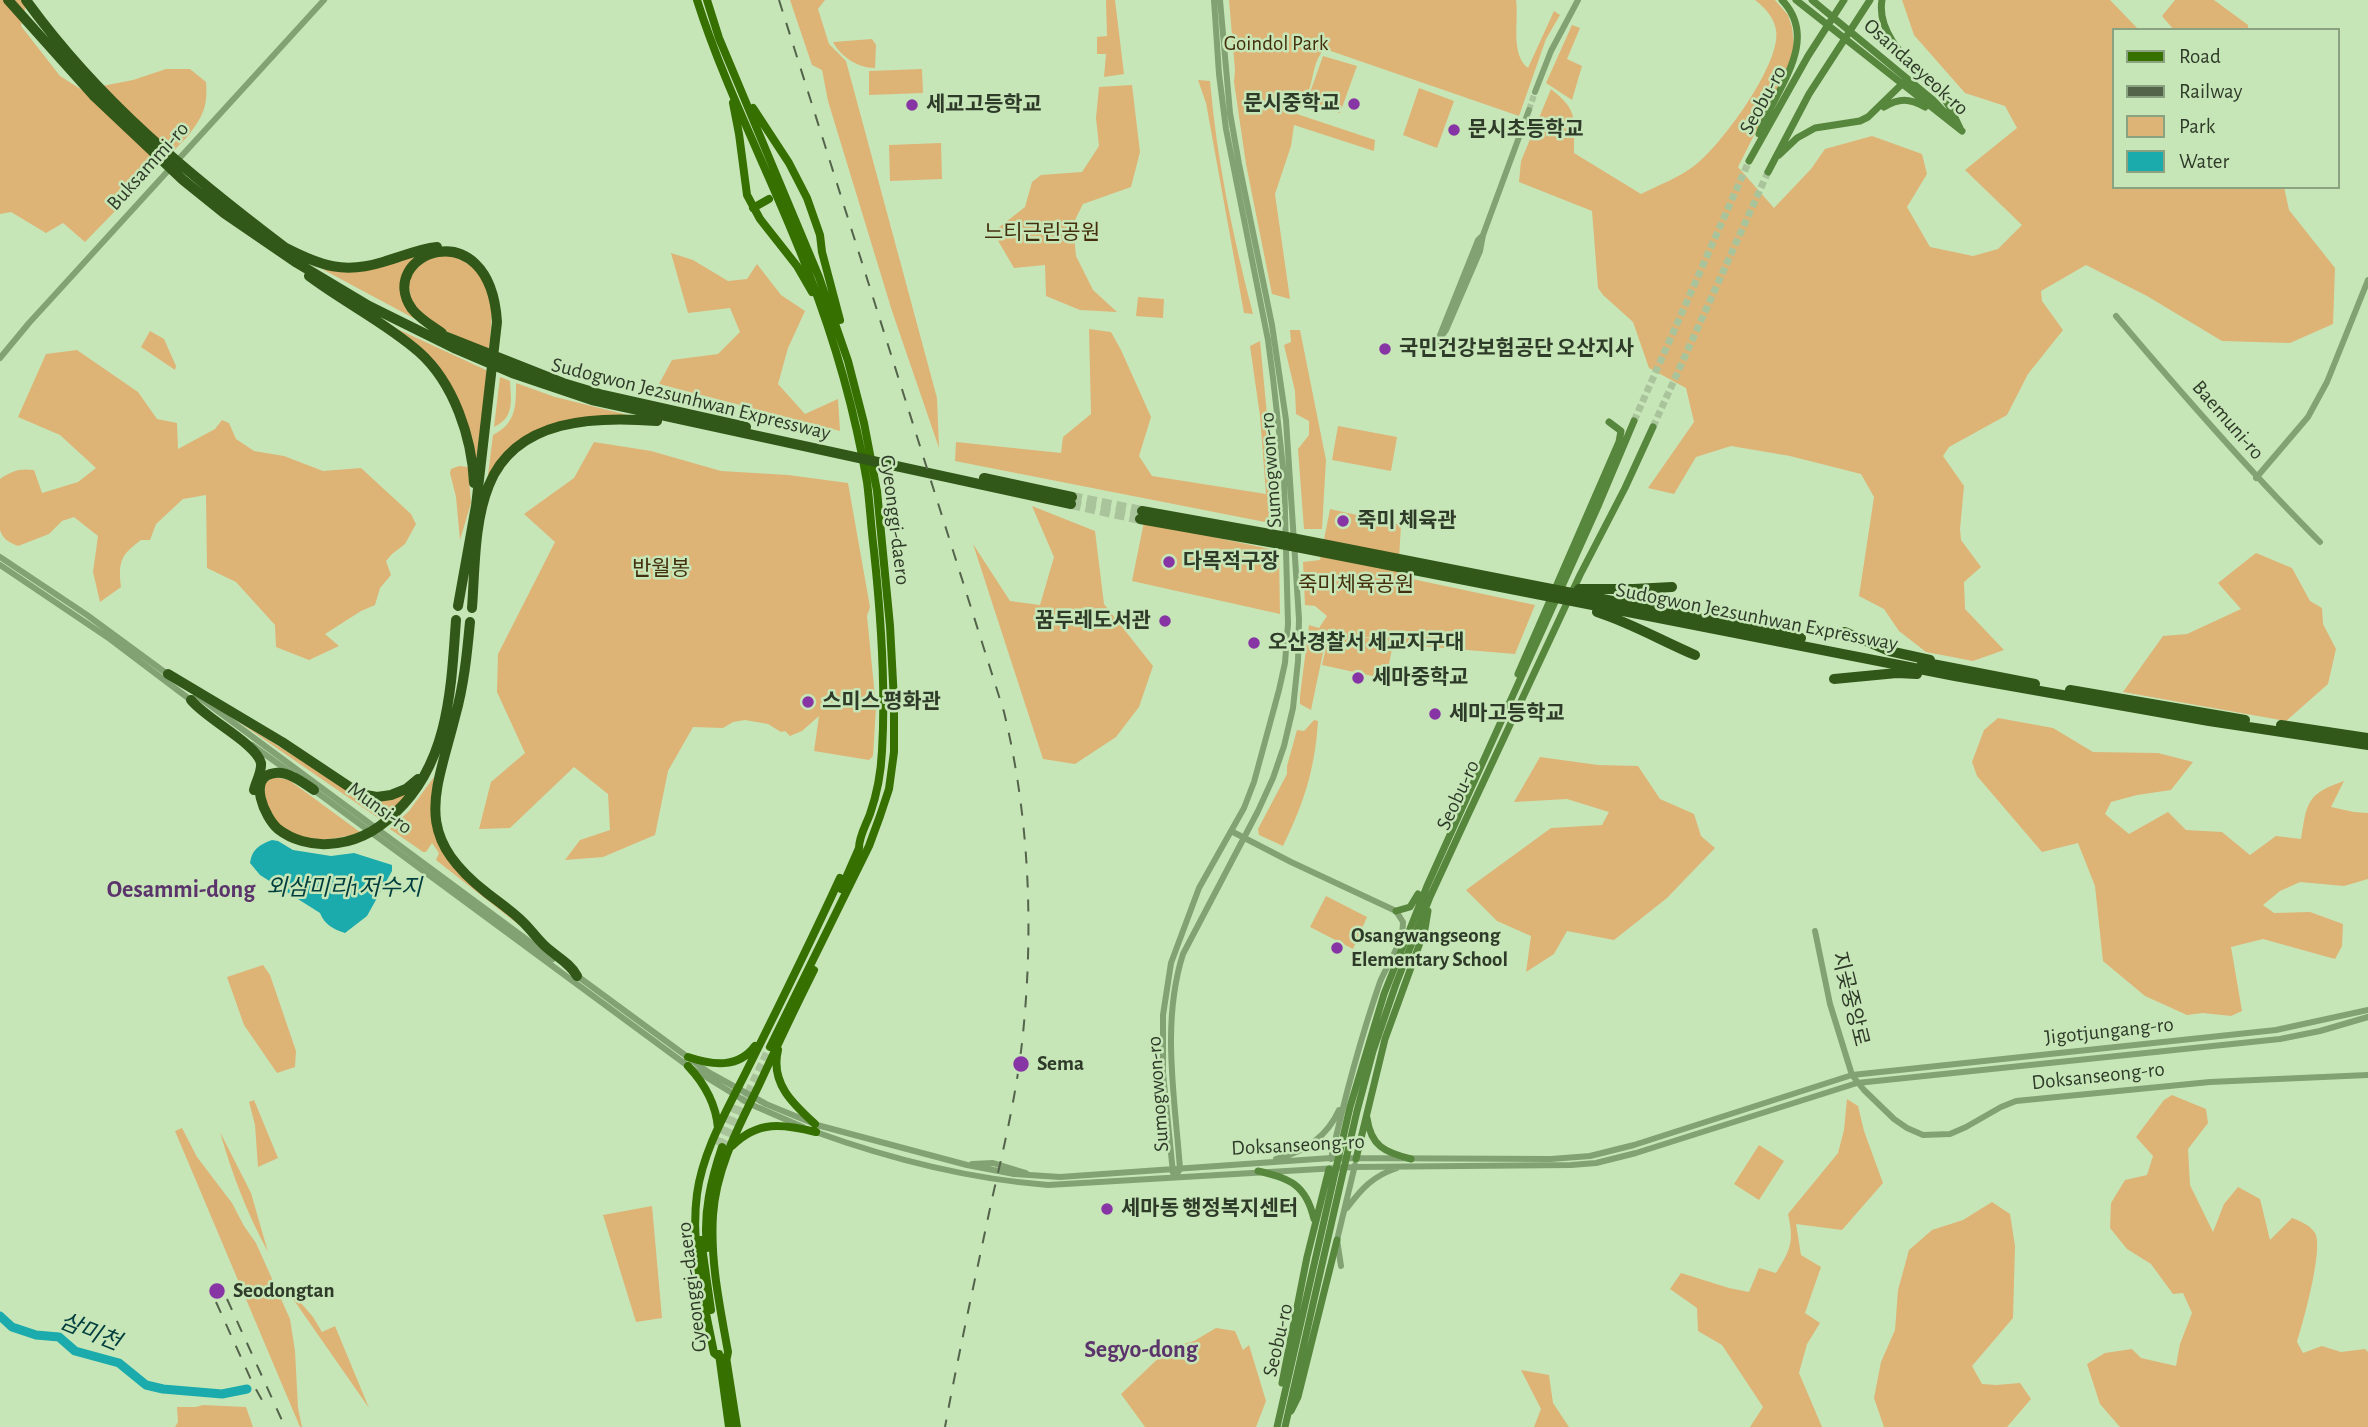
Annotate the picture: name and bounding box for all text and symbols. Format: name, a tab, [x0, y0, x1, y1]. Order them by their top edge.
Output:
street label: Osandaeyeok-ro	[1858, 13, 1974, 121]
legend	[2112, 28, 2340, 189]
park label: Goindol Park	[1224, 31, 1328, 57]
text: Road	[2179, 46, 2221, 67]
street label: Seobu-ro	[1734, 61, 1792, 139]
text: Railway	[2179, 81, 2242, 102]
place label: 문시중학교	[1243, 91, 1340, 117]
place label: 세교고등학교	[926, 92, 1042, 118]
marker: 문시중학교	[1346, 96, 1362, 112]
marker: 세교고등학교	[904, 97, 920, 113]
street label: Buksammi-ro	[102, 116, 194, 216]
text: Park	[2179, 116, 2215, 137]
place label: 문시초등학교	[1468, 117, 1584, 143]
marker: 문시초등학교	[1446, 122, 1462, 138]
text: Water	[2179, 151, 2229, 172]
park label: 느티근린공원	[984, 220, 1100, 246]
place label: 국민건강보험공단 오산지사	[1399, 336, 1634, 362]
marker: 국민건강보험공단 오산지사	[1377, 341, 1393, 357]
street label: Sudogwon Je2sunhwan Expressway	[549, 352, 833, 446]
street label: Baemuni-ro	[2187, 375, 2269, 465]
street label: Sumogwon-ro	[1254, 411, 1288, 529]
street label: Gyeonggi-daero	[875, 454, 915, 586]
place label: 죽미 체육관	[1357, 508, 1457, 534]
marker: 죽미 체육관	[1335, 513, 1351, 529]
place label: 다목적구장	[1183, 549, 1280, 575]
marker: 다목적구장	[1161, 554, 1177, 570]
park label: 반월봉	[632, 556, 690, 582]
park label: 죽미체육공원	[1298, 572, 1414, 598]
street label: Sudogwon Je2sunhwan Expressway	[1614, 577, 1900, 657]
place label: 꿈두레도서관	[1035, 608, 1151, 634]
marker: 꿈두레도서관	[1157, 613, 1173, 629]
place label: 오산경찰서 세교지구대	[1268, 630, 1464, 656]
marker: 오산경찰서 세교지구대	[1246, 635, 1262, 651]
place label: 세마중학교	[1372, 665, 1469, 691]
marker: 세마중학교	[1350, 670, 1366, 686]
place label: 스미스 평화관	[822, 689, 941, 715]
marker: 스미스 평화관	[800, 694, 816, 710]
place label: 세마고등학교	[1449, 701, 1565, 727]
marker: 세마고등학교	[1427, 706, 1443, 722]
street label: Seobu-ro	[1431, 756, 1485, 834]
street label: Munsi-ro	[343, 776, 417, 840]
water label: 외삼미리1저수지	[266, 874, 422, 902]
district label: Oesammi-dong	[107, 876, 255, 904]
place label: Osangwangseong Elementary School	[1351, 923, 1508, 973]
marker: Osangwangseong Elementary School	[1329, 940, 1345, 956]
street label: 지곶중앙로	[1826, 949, 1874, 1049]
street label: Jigotjungang-ro	[2043, 1012, 2175, 1050]
street label: Sumogwon-ro	[1141, 1035, 1175, 1153]
place label: Sema	[1037, 1051, 1084, 1077]
marker: Sema	[1011, 1054, 1031, 1074]
street label: Doksanseong-ro	[2030, 1056, 2166, 1096]
street label: Doksanseong-ro	[1231, 1129, 1365, 1161]
place label: 세마동 행정복지센터	[1121, 1196, 1298, 1222]
marker: 세마동 행정복지센터	[1099, 1201, 1115, 1217]
street label: Gyeonggi-daero	[672, 1221, 712, 1353]
place label: Seodongtan	[233, 1278, 334, 1304]
marker: Seodongtan	[207, 1281, 227, 1301]
street label: Seobu-ro	[1257, 1301, 1299, 1379]
water label: 삼미천	[55, 1307, 125, 1357]
district label: Segyo-dong	[1084, 1336, 1198, 1364]

